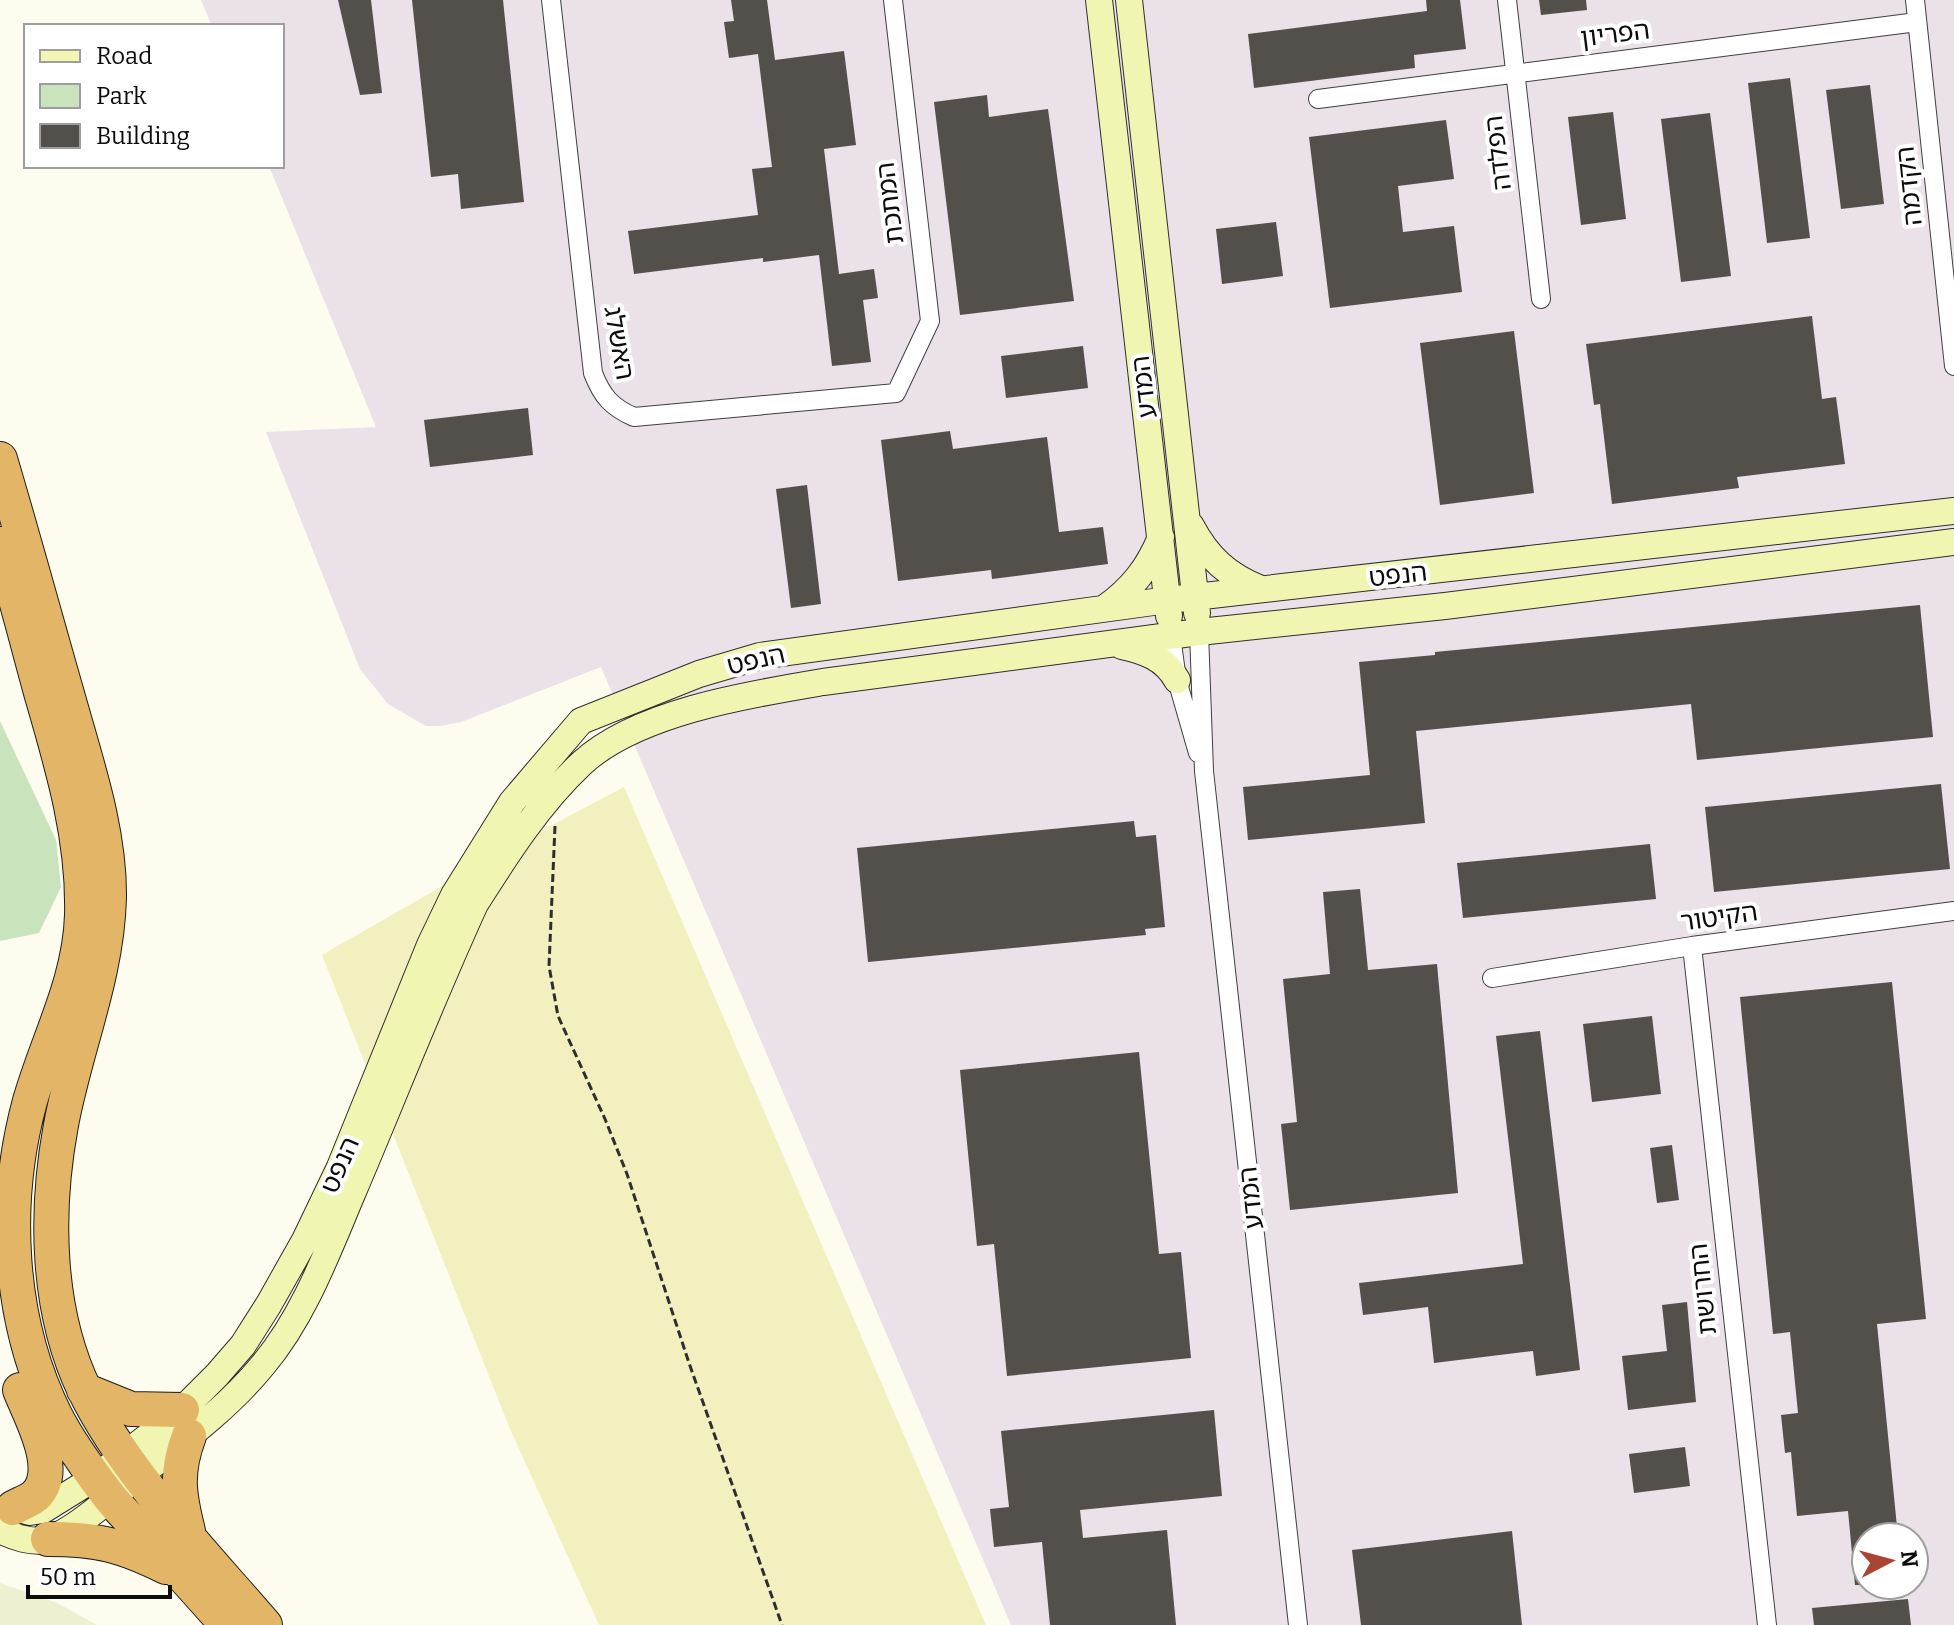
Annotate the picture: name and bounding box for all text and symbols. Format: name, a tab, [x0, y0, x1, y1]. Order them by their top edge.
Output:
street label: הפריון	[1579, 14, 1651, 54]
legend	[24, 24, 284, 168]
text: Road	[96, 42, 152, 70]
text: Park	[96, 82, 147, 110]
street label: הפלדה	[1478, 114, 1518, 192]
text: Building	[96, 122, 190, 150]
street label: הקדמה	[1889, 145, 1929, 227]
street label: המתכת	[870, 160, 910, 246]
street label: האשלג	[597, 304, 641, 382]
street label: המדע	[1125, 354, 1163, 420]
street label: הנפט	[1367, 557, 1429, 593]
street label: הנפט	[724, 638, 788, 682]
street label: הקיטור	[1678, 896, 1760, 938]
street label: הנפט	[314, 1132, 366, 1198]
street label: המדע	[1232, 1165, 1270, 1231]
street label: החרושת	[1683, 1242, 1723, 1336]
north arrow	[1850, 1521, 1930, 1601]
scale bar	[28, 1549, 170, 1599]
text: N	[1895, 1549, 1924, 1569]
text: 50 m	[40, 1563, 96, 1591]

